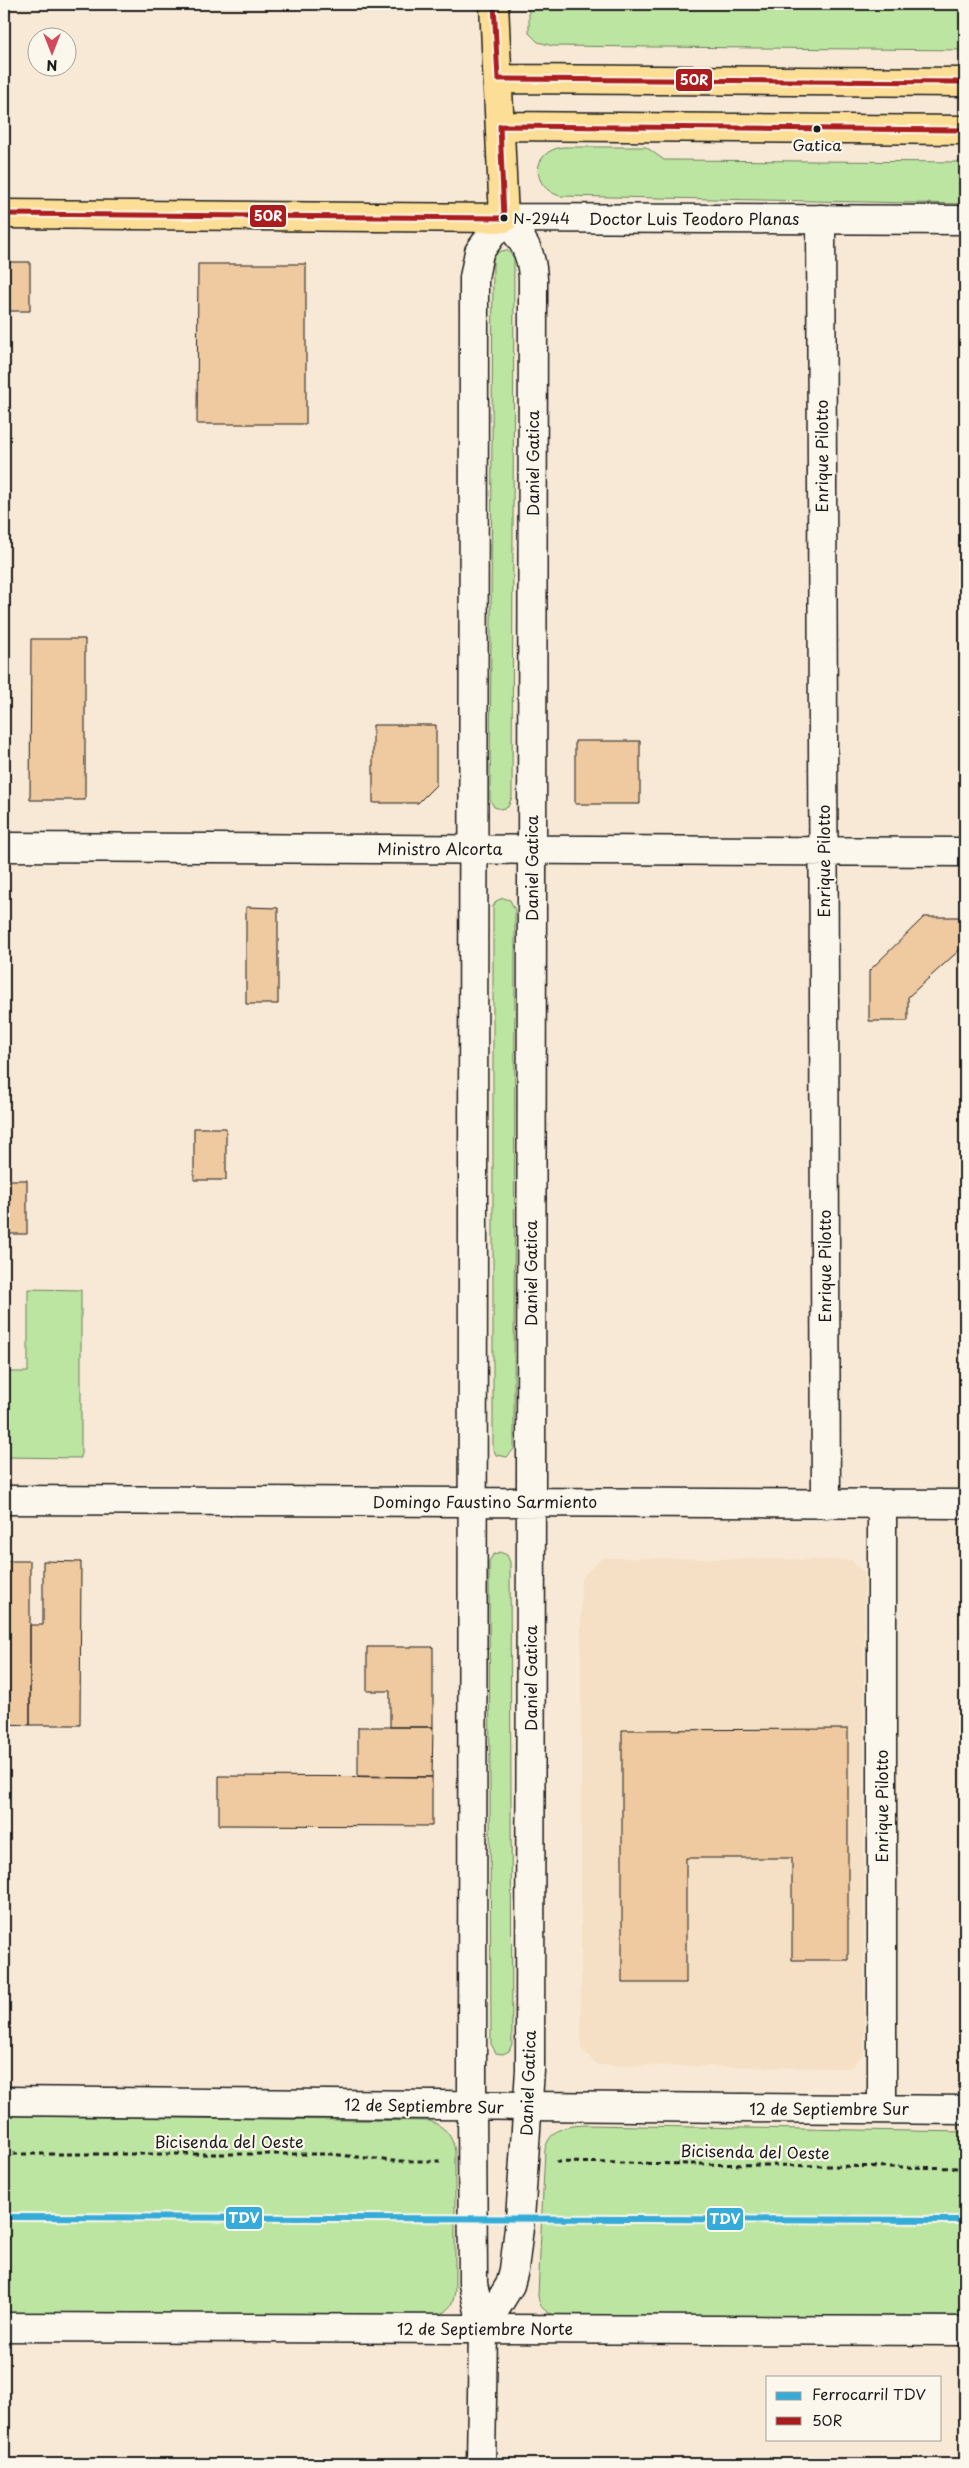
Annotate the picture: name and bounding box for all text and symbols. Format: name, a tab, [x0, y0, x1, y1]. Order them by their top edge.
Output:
north arrow	[28, 28, 78, 78]
text: N	[46, 55, 58, 76]
line badge: 50R	[675, 68, 713, 92]
text: 50R	[680, 69, 708, 90]
marker: Gatica	[812, 124, 822, 134]
place label: Gatica	[792, 133, 842, 156]
line badge: 50R	[249, 204, 287, 228]
text: 50R	[254, 205, 282, 226]
place label: N-2944	[513, 206, 570, 229]
street label: Doctor Luis Teodoro Planas	[589, 206, 799, 230]
marker: N-2944	[499, 213, 509, 223]
street label: Enrique Pilotto	[809, 400, 833, 512]
street label: Daniel Gatica	[520, 410, 544, 516]
street label: Enrique Pilotto	[811, 805, 835, 917]
street label: Daniel Gatica	[519, 815, 543, 921]
street label: Ministro Alcorta	[377, 836, 503, 860]
street label: Enrique Pilotto	[812, 1210, 836, 1322]
street label: Daniel Gatica	[518, 1220, 542, 1326]
street label: Domingo Faustino Sarmiento	[373, 1489, 597, 1513]
street label: Daniel Gatica	[518, 1625, 542, 1731]
street label: Enrique Pilotto	[869, 1750, 893, 1862]
street label: Daniel Gatica	[513, 2030, 541, 2136]
street label: 12 de Septiembre Sur	[344, 2092, 505, 2118]
street label: 12 de Septiembre Sur	[749, 2096, 909, 2120]
street label: Bicisenda del Oeste	[154, 2129, 304, 2153]
street label: Bicisenda del Oeste	[680, 2138, 830, 2164]
line badge: TDV	[225, 2206, 263, 2230]
text: TDV	[229, 2207, 260, 2228]
line badge: TDV	[706, 2207, 744, 2231]
text: TDV	[710, 2208, 741, 2229]
street label: 12 de Septiembre Norte	[397, 2316, 573, 2340]
legend	[766, 2376, 942, 2440]
text: Ferrocarril TDV	[812, 2382, 926, 2405]
text: 50R	[812, 2408, 843, 2431]

